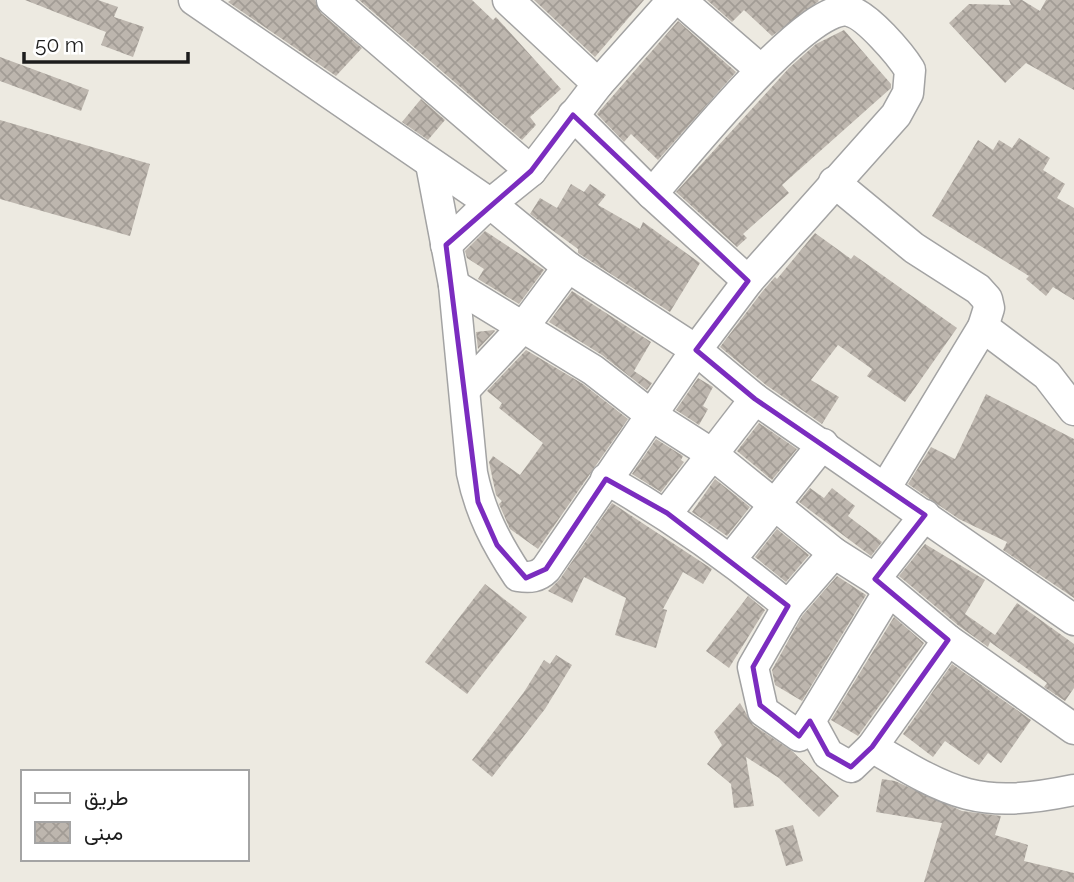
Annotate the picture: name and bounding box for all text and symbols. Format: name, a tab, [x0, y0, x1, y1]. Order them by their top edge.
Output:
scale bar	[24, 21, 189, 65]
text: 50 m	[35, 32, 84, 57]
legend	[21, 770, 248, 861]
text: طريق	[84, 785, 129, 811]
text: مبنى	[84, 820, 123, 845]

